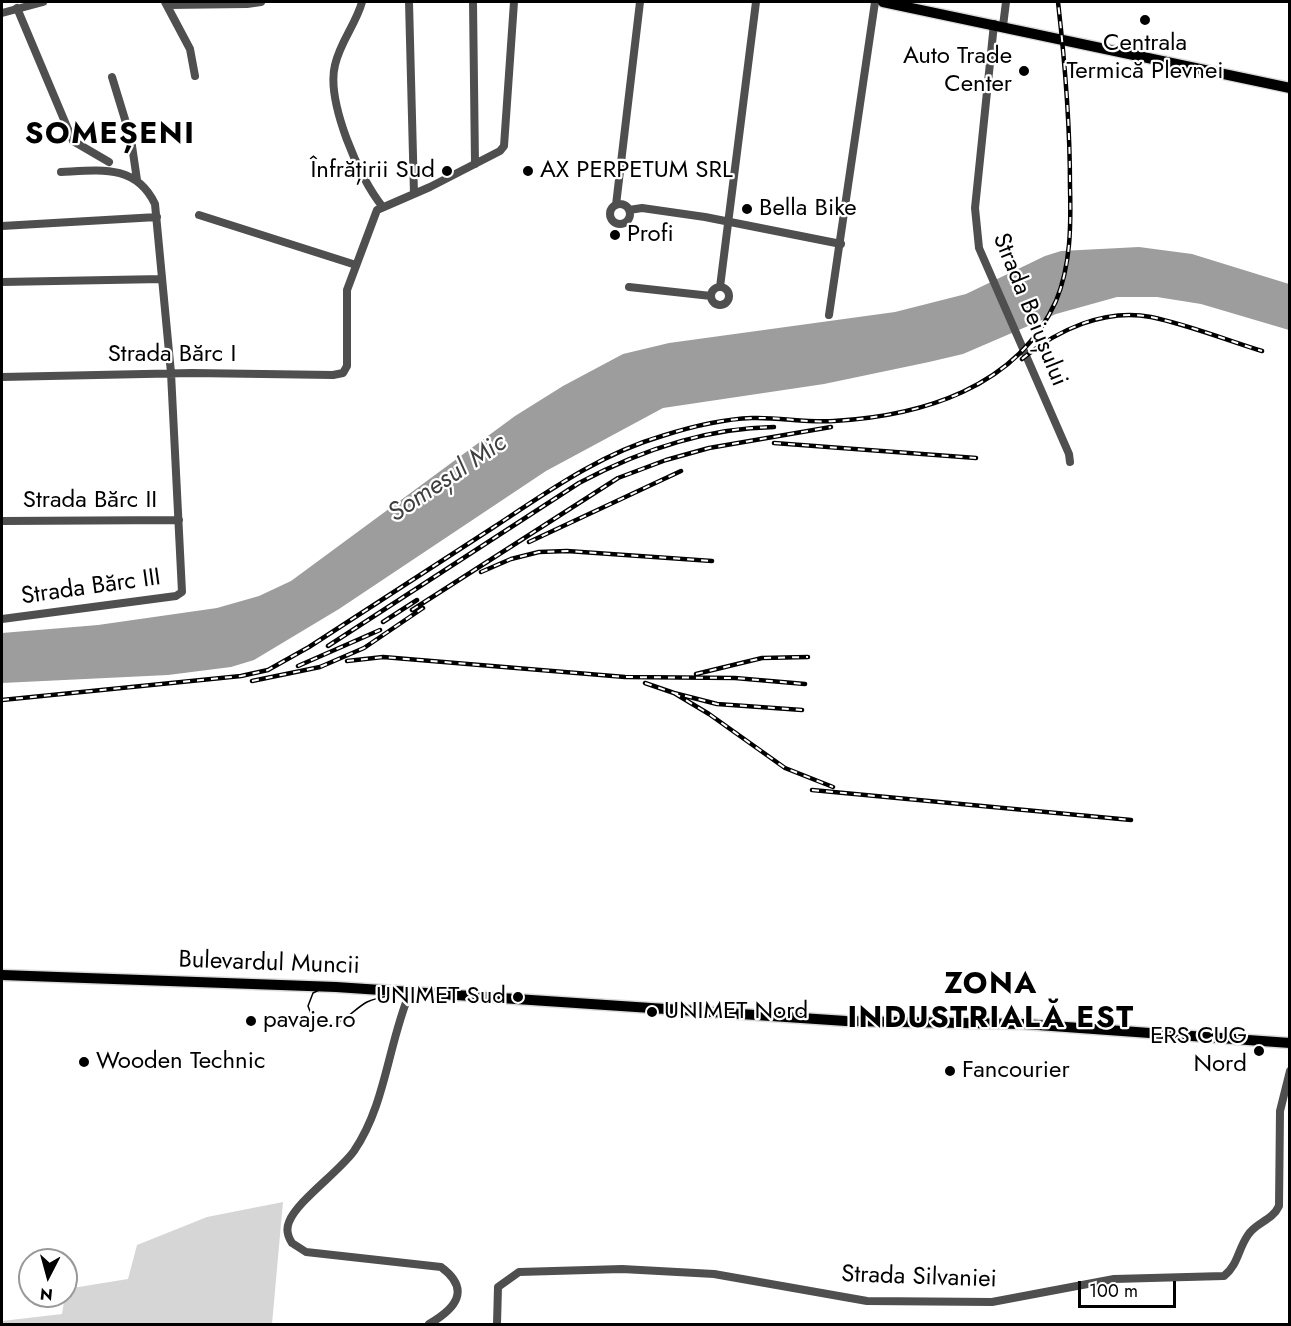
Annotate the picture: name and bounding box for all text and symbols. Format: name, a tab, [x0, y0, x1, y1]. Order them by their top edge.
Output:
marker: Centrala Termică Plevnei	[1138, 13, 1152, 27]
place label: Centrala Termică Plevnei	[1066, 30, 1224, 86]
place label: Auto Trade Center	[903, 43, 1012, 99]
marker: Auto Trade Center	[1017, 64, 1031, 78]
district label: SOMEȘENI	[25, 118, 195, 154]
place label: Înfrățirii Sud	[310, 157, 435, 185]
place label: AX PERPETUM SRL	[540, 157, 733, 185]
marker: Înfrățirii Sud	[440, 164, 454, 178]
marker: AX PERPETUM SRL	[521, 164, 535, 178]
place label: Bella Bike	[759, 195, 857, 223]
marker: Bella Bike	[740, 202, 754, 216]
place label: Profi	[627, 221, 674, 249]
marker: Profi	[608, 228, 622, 242]
street label: Strada Beiușului	[985, 229, 1073, 391]
street label: Strada Bărc I	[108, 341, 236, 369]
water label: Someșul Mic	[383, 428, 513, 530]
street label: Strada Bărc II	[23, 487, 157, 515]
street label: Strada Bărc III	[20, 564, 162, 612]
street label: Bulevardul Muncii	[178, 946, 360, 982]
district label: ZONA INDUSTRIALĂ EST	[847, 968, 1135, 1038]
place label: UNIMET Sud	[376, 983, 506, 1011]
marker: UNIMET Sud	[511, 990, 525, 1004]
place label: UNIMET Nord	[664, 998, 808, 1026]
marker: UNIMET Nord	[645, 1005, 659, 1019]
place label: pavaje.ro	[263, 1007, 356, 1035]
marker: pavaje.ro	[244, 1014, 258, 1028]
place label: ERS CUG Nord	[1150, 1023, 1247, 1079]
marker: ERS CUG Nord	[1252, 1044, 1266, 1058]
place label: Wooden Technic	[96, 1048, 265, 1076]
marker: Wooden Technic	[77, 1055, 91, 1069]
place label: Fancourier	[962, 1057, 1070, 1085]
marker: Fancourier	[943, 1064, 957, 1078]
north arrow	[18, 1248, 78, 1308]
street label: Strada Silvaniei	[841, 1261, 997, 1295]
scale bar	[1081, 1269, 1178, 1307]
text: 100 m	[1089, 1278, 1138, 1304]
text: N	[39, 1282, 54, 1307]

